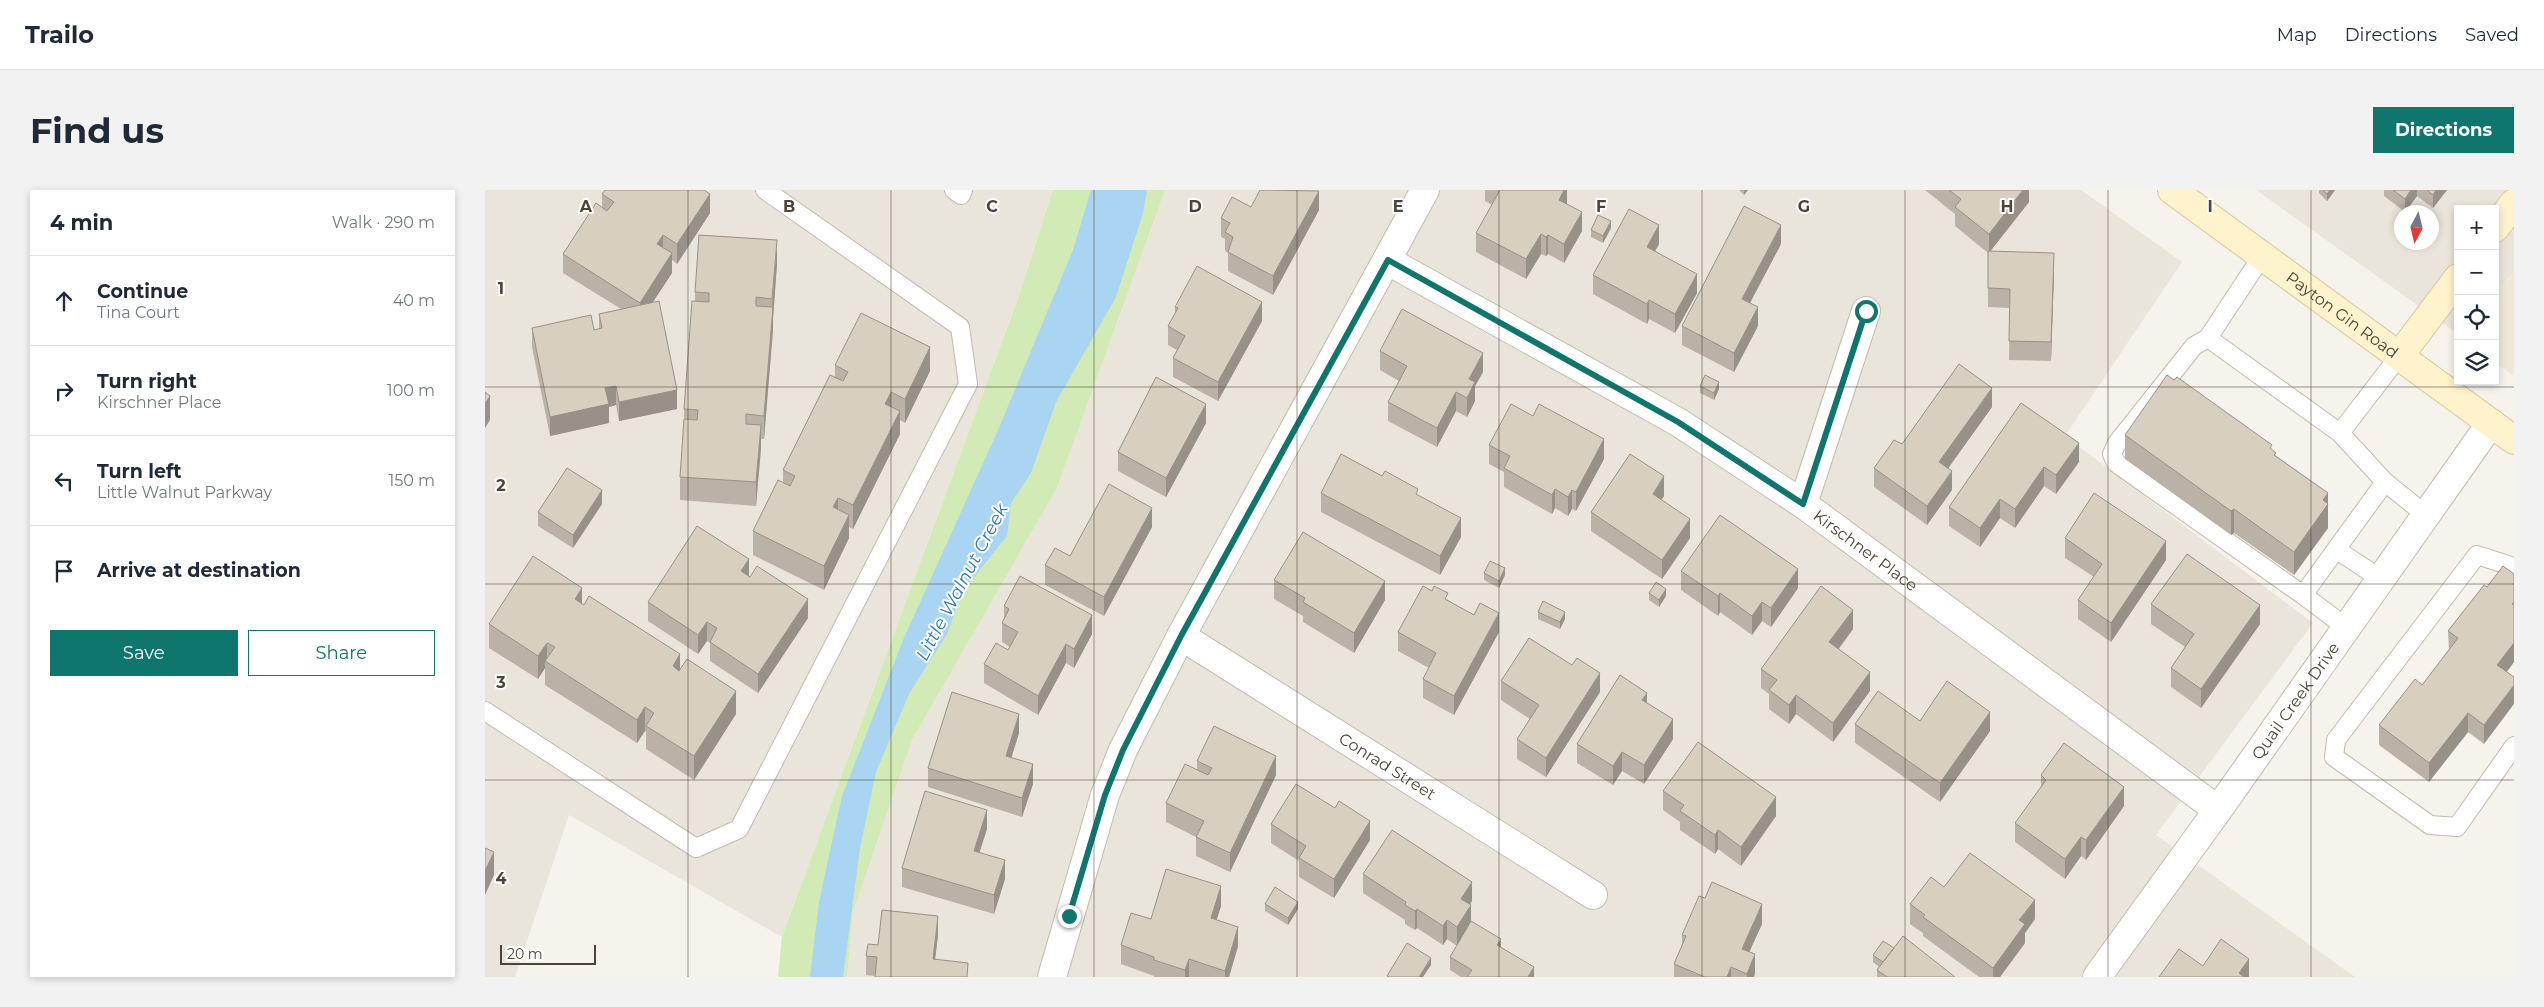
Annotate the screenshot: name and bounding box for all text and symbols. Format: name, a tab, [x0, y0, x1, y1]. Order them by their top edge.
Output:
text: Trailo	[25, 20, 94, 49]
text: Map	[2277, 24, 2317, 46]
text: Directions	[2345, 24, 2437, 46]
text: Saved	[2465, 24, 2519, 46]
button: Directions	[2373, 107, 2514, 153]
text: Find us	[30, 109, 164, 152]
text: A	[579, 197, 593, 216]
text: B	[783, 197, 795, 216]
text: C	[986, 197, 998, 216]
text: D	[1188, 197, 1202, 216]
text: E	[1393, 197, 1403, 216]
text: F	[1596, 197, 1606, 216]
text: G	[1798, 197, 1810, 216]
text: H	[2001, 197, 2013, 216]
text: I	[2207, 197, 2213, 216]
north arrow	[2394, 205, 2439, 250]
map controls	[2454, 205, 2499, 385]
button: +	[2454, 205, 2499, 250]
text: 4 min	[50, 210, 113, 235]
text: Walk · 290 m	[332, 213, 435, 232]
button: −	[2454, 250, 2499, 295]
street label: Payton Gin Road	[2282, 268, 2402, 362]
text: 1	[498, 279, 504, 298]
text: Continue	[97, 280, 188, 303]
icon: ahead	[50, 287, 78, 315]
text: 40 m	[393, 291, 435, 310]
button: locate	[2454, 295, 2499, 340]
route start	[1855, 300, 1878, 323]
text: Tina Court	[97, 303, 180, 322]
button: layers	[2454, 340, 2499, 385]
text: Turn right	[97, 370, 197, 393]
icon: right	[50, 377, 78, 405]
text: 100 m	[387, 381, 435, 400]
text: Kirschner Place	[97, 393, 221, 412]
text: Turn left	[97, 460, 182, 483]
icon: left	[50, 467, 78, 495]
text: 150 m	[388, 471, 435, 490]
text: 2	[496, 476, 506, 495]
text: Little Walnut Parkway	[97, 483, 272, 502]
water label: Little Walnut Creek	[911, 499, 1013, 664]
street label: Kirschner Place	[1810, 506, 1921, 595]
icon: arrive	[50, 557, 78, 585]
text: Arrive at destination	[97, 559, 301, 582]
button: Save	[50, 630, 238, 676]
button: Share	[248, 630, 435, 676]
street label: Quail Creek Drive	[2248, 639, 2343, 763]
text: 3	[495, 673, 506, 692]
street label: Conrad Street	[1335, 729, 1440, 804]
text: 4	[495, 869, 507, 888]
route end	[1058, 905, 1081, 928]
scale bar	[500, 942, 596, 965]
text: 20 m	[507, 945, 543, 963]

